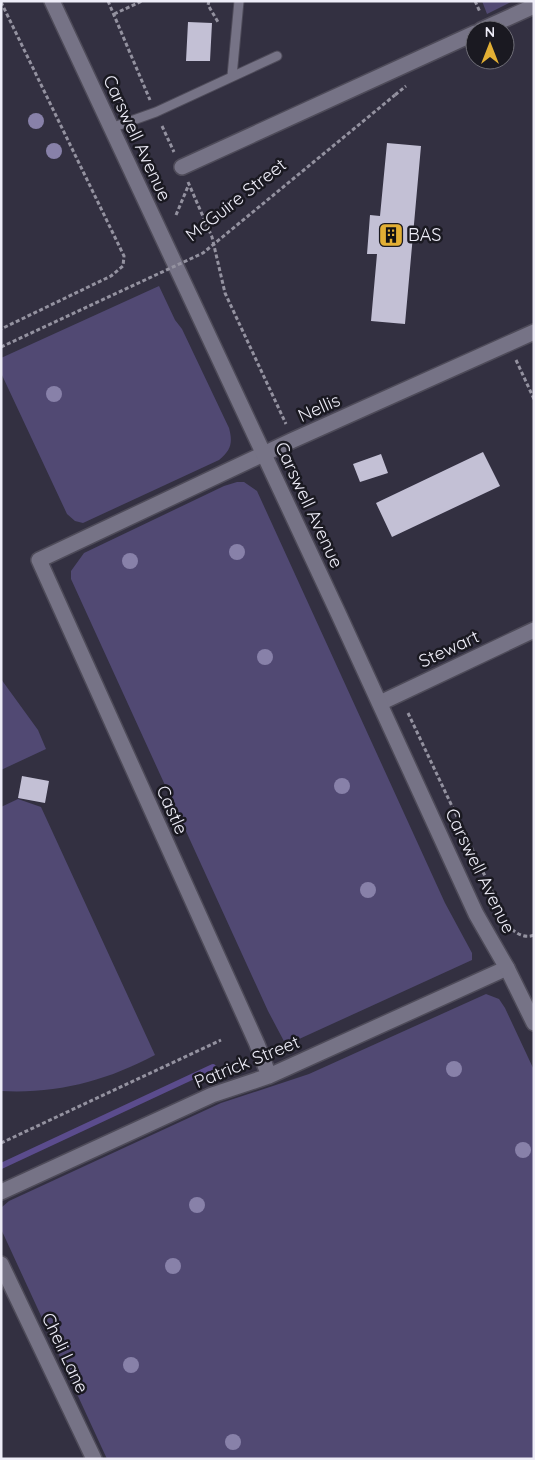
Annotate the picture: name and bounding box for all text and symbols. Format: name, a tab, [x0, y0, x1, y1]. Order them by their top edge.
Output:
north arrow	[465, 20, 515, 70]
text: N	[485, 23, 495, 41]
street label: Carswell Avenue	[98, 71, 177, 205]
street label: McGuire Street	[181, 153, 291, 246]
building icon: BAS	[378, 222, 404, 248]
place label: BAS	[408, 223, 441, 246]
street label: Nellis	[294, 388, 344, 427]
street label: Carswell Avenue	[270, 438, 349, 572]
street label: Stewart	[415, 625, 483, 672]
street label: Castle	[152, 782, 193, 838]
street label: Carswell Avenue	[440, 804, 521, 937]
street label: Patrick Street	[191, 1030, 303, 1093]
street label: Cheli Lane	[37, 1309, 94, 1397]

